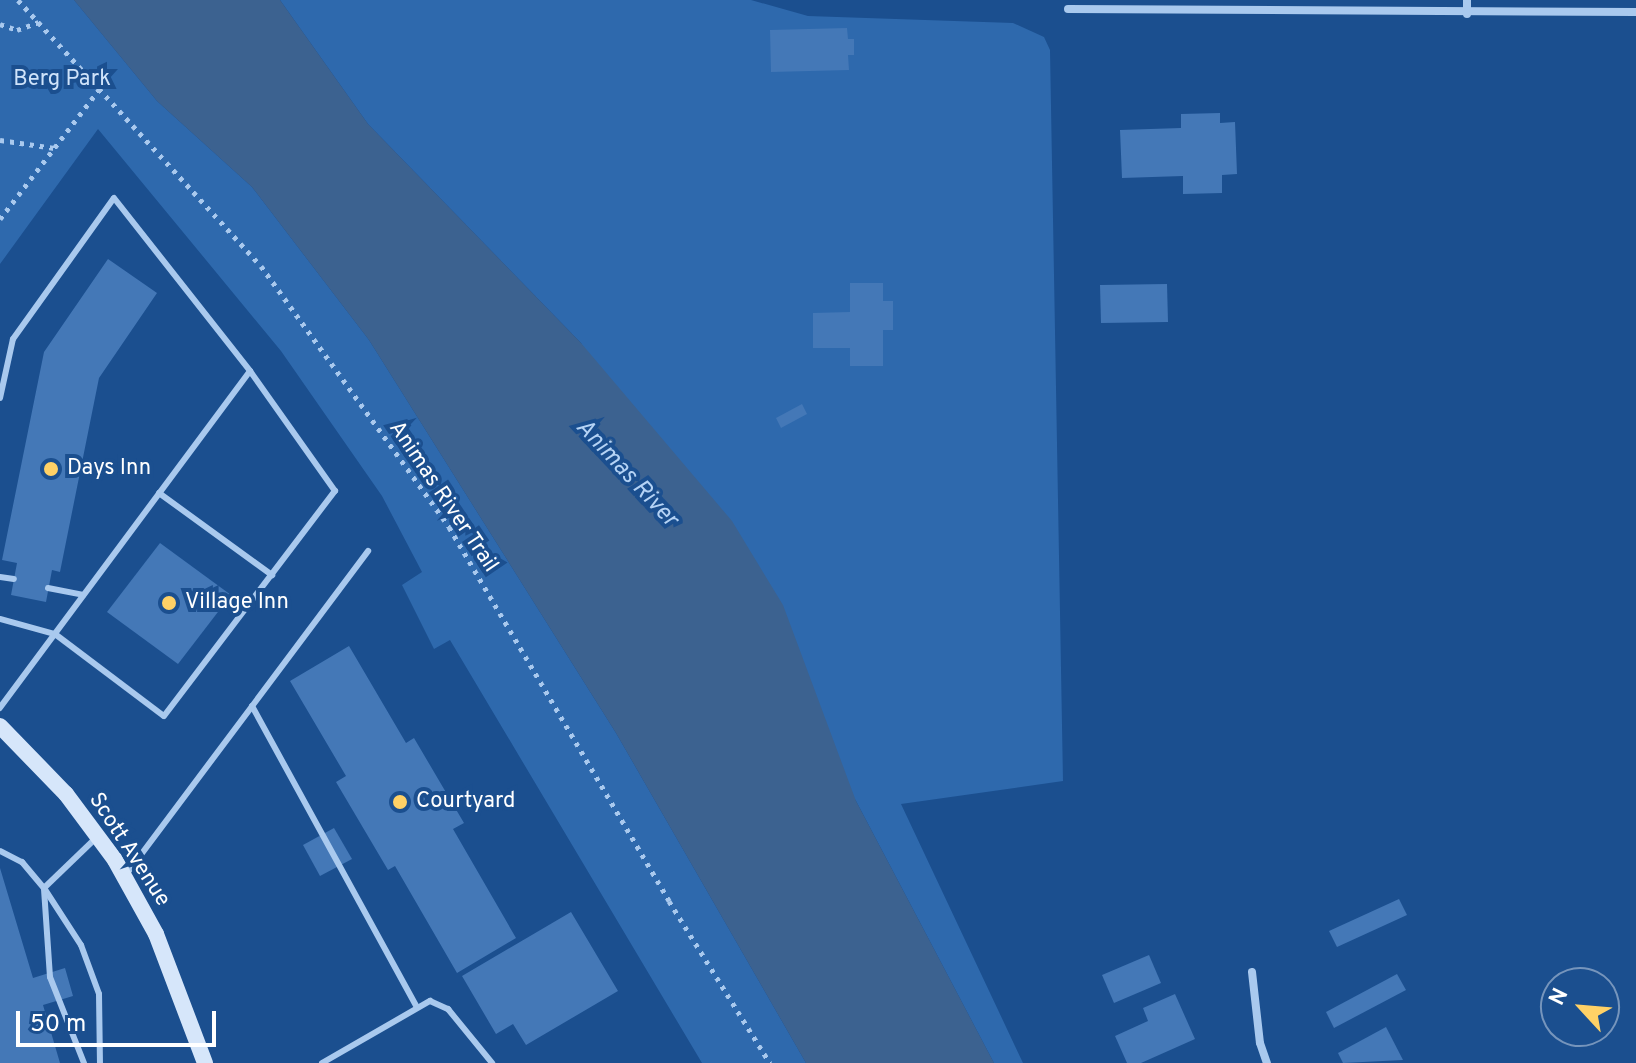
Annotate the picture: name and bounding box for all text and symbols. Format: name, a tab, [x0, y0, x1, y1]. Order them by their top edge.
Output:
park label: Berg Park	[13, 67, 111, 93]
water label: Animas River	[569, 414, 683, 534]
street label: Animas River Trail	[382, 416, 504, 578]
place label: Days Inn	[67, 456, 151, 482]
marker: Days Inn	[42, 460, 60, 478]
place label: Village Inn	[185, 590, 289, 616]
marker: Village Inn	[160, 594, 178, 612]
street label: Scott Avenue	[82, 788, 176, 912]
place label: Courtyard	[416, 789, 515, 815]
marker: Courtyard	[391, 793, 409, 811]
north arrow	[1540, 967, 1620, 1047]
text: N	[1544, 984, 1575, 1010]
scale bar	[20, 995, 220, 1045]
text: 50 m	[30, 1010, 86, 1040]

